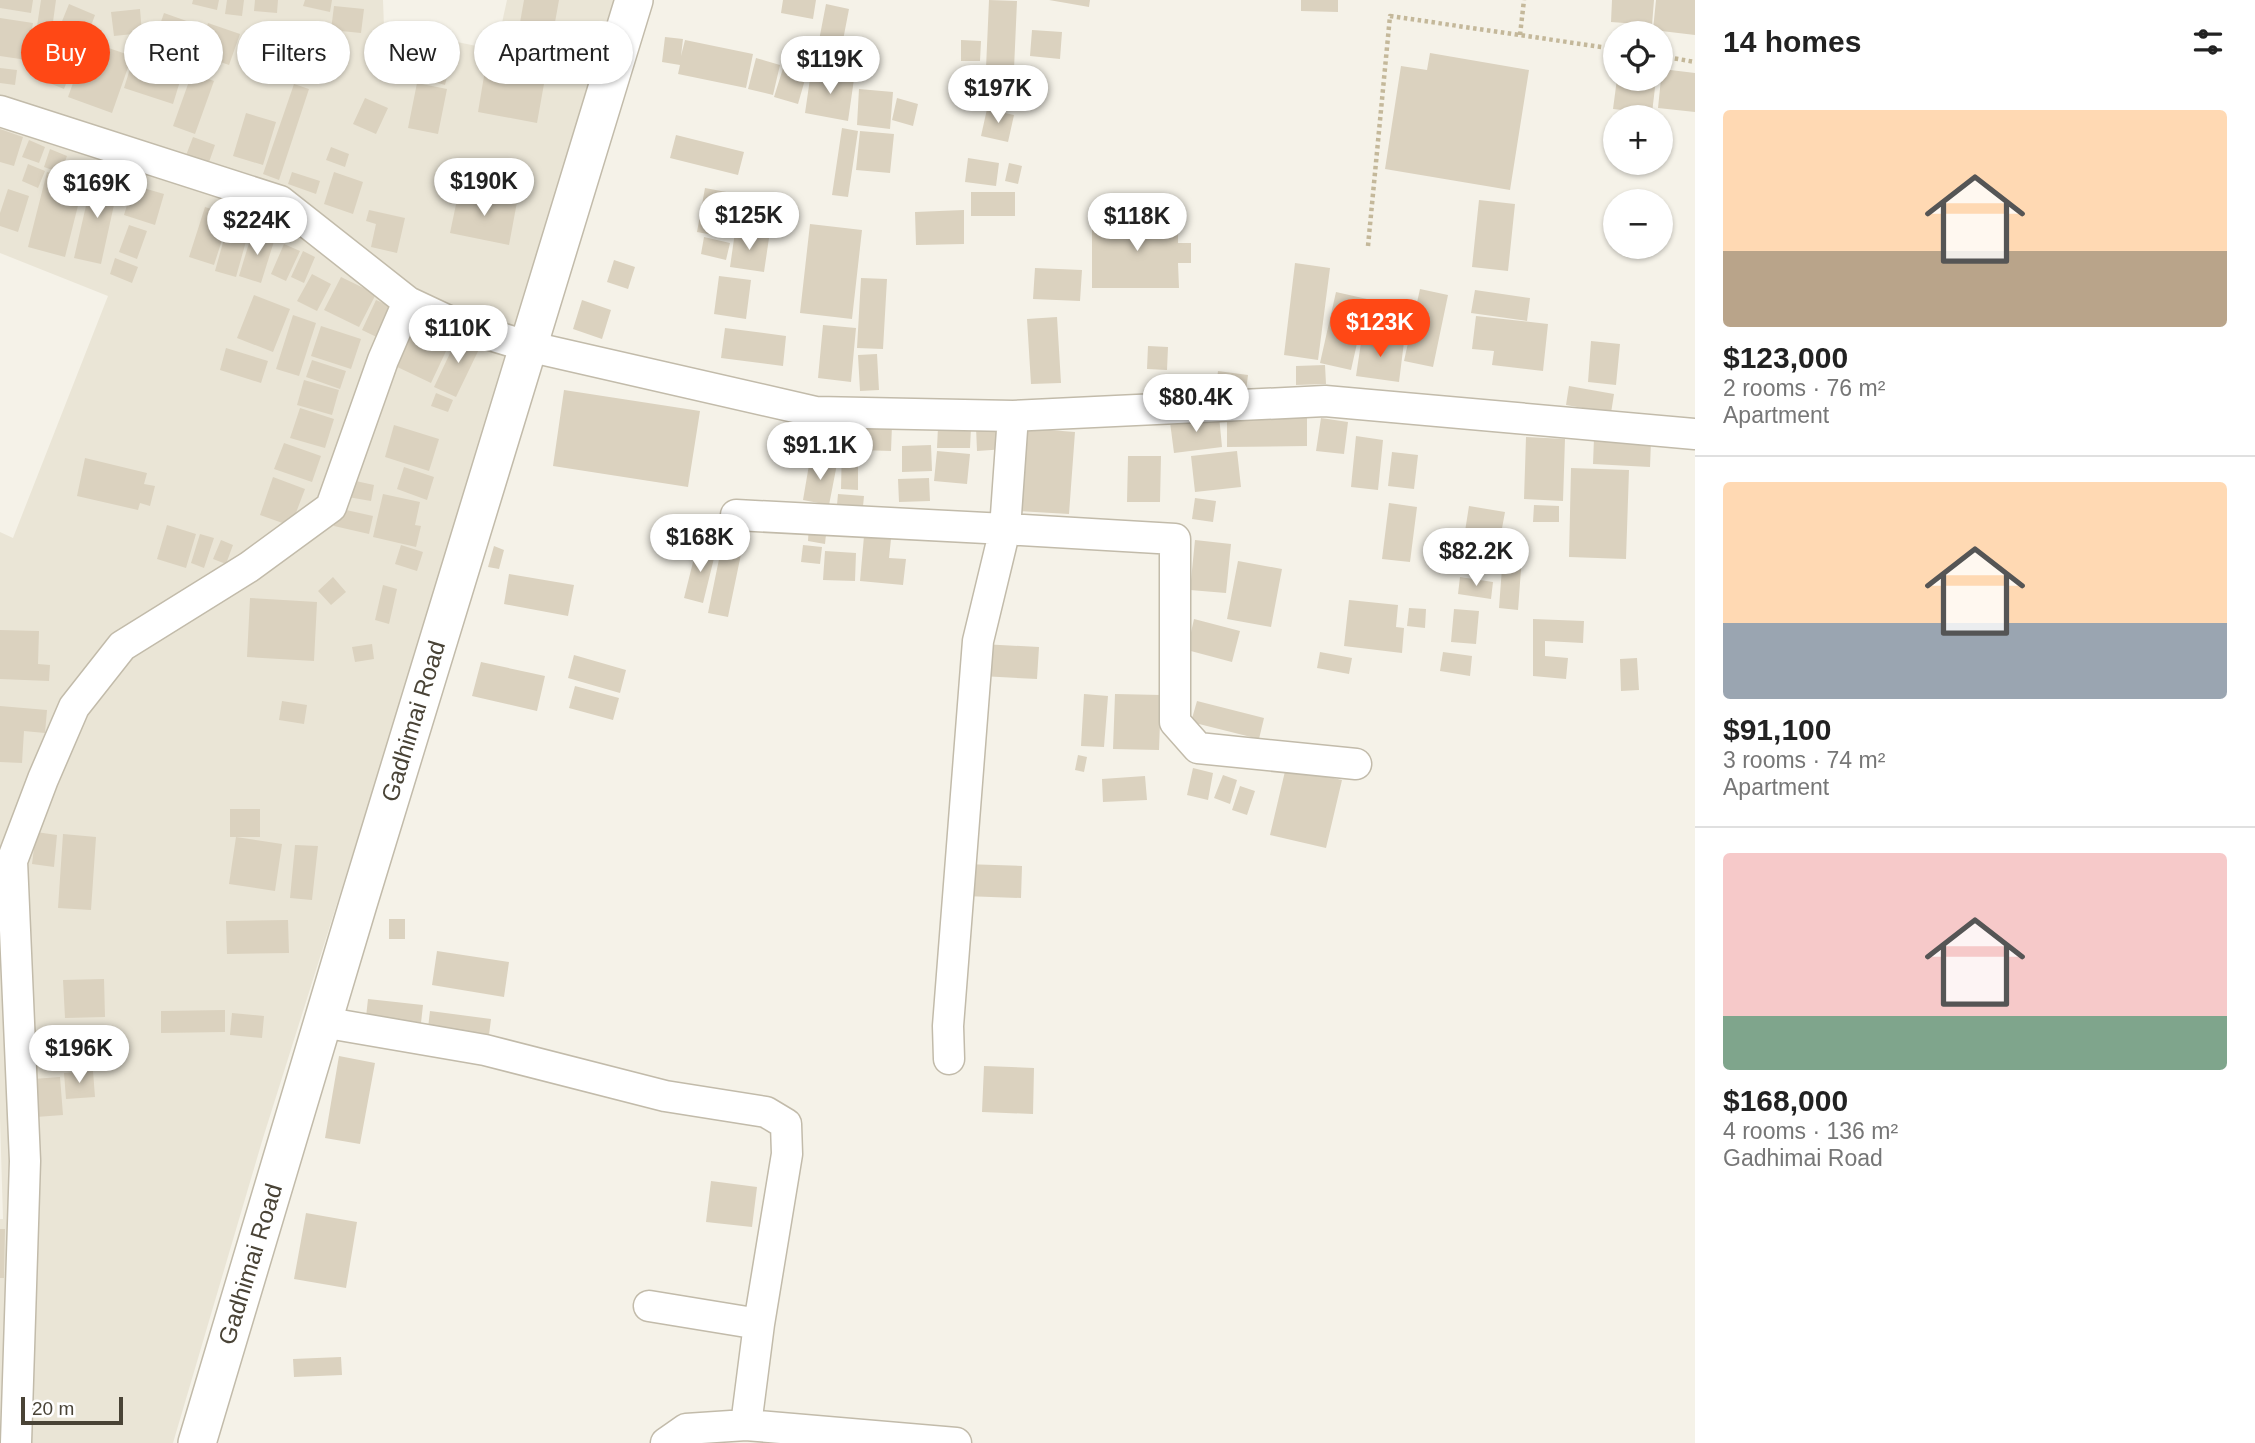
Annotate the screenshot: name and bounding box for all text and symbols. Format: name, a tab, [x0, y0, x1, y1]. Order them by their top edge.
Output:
chip: Buy	[21, 21, 110, 84]
chip: Rent	[124, 21, 223, 84]
chip: Filters	[237, 21, 350, 84]
chip: New	[364, 21, 460, 84]
chip: Apartment	[474, 21, 633, 84]
map controls	[1603, 21, 1673, 259]
button: locate	[1603, 21, 1673, 91]
icon: filters	[2189, 23, 2227, 61]
text: 14 homes	[1723, 25, 1861, 58]
pin: $119K	[781, 36, 879, 96]
text: $119K	[797, 46, 863, 72]
pin: $197K	[949, 66, 1047, 125]
text: $197K	[964, 75, 1032, 101]
button: +	[1603, 105, 1673, 175]
icon: home	[1912, 156, 2038, 282]
pin: $190K	[435, 158, 533, 218]
pin: $169K	[48, 160, 146, 220]
text: $190K	[450, 168, 518, 194]
text: $169K	[63, 170, 131, 196]
button: −	[1603, 189, 1673, 259]
pin: $125K	[700, 192, 798, 252]
pin: $118K	[1088, 194, 1186, 253]
pin: $224K	[208, 198, 306, 257]
text: $125K	[715, 202, 783, 228]
text: $118K	[1104, 203, 1170, 229]
text: $224K	[223, 207, 291, 233]
pin: $123K	[1331, 300, 1429, 359]
pin: $110K	[409, 306, 507, 365]
text: $123K	[1346, 309, 1414, 335]
text: $110K	[425, 315, 491, 341]
text: $123,000	[1723, 341, 1848, 374]
pin: $80.4K	[1139, 374, 1253, 434]
text: 2 rooms · 76 m²	[1723, 375, 1885, 401]
text: $80.4K	[1159, 384, 1233, 410]
text: Apartment	[1723, 402, 1829, 428]
pin: $91.1K	[763, 422, 877, 482]
text: $91.1K	[783, 432, 857, 458]
pin: $168K	[651, 514, 749, 574]
text: $168K	[666, 524, 734, 550]
pin: $82.2K	[1419, 528, 1533, 588]
icon: home	[1912, 528, 2038, 654]
text: $82.2K	[1439, 538, 1513, 564]
street label: Gadhimai Road	[376, 637, 450, 805]
text: $91,100	[1723, 713, 1831, 746]
text: 3 rooms · 74 m²	[1723, 747, 1885, 773]
text: Apartment	[1723, 774, 1829, 800]
icon: home	[1912, 899, 2038, 1025]
pin: $196K	[30, 1026, 128, 1085]
text: $196K	[45, 1035, 113, 1061]
text: $168,000	[1723, 1084, 1848, 1117]
text: 4 rooms · 136 m²	[1723, 1118, 1898, 1144]
text: Gadhimai Road	[1723, 1145, 1883, 1171]
street label: Gadhimai Road	[213, 1180, 287, 1348]
scale bar	[21, 1394, 122, 1426]
text: 20 m	[32, 1398, 74, 1419]

